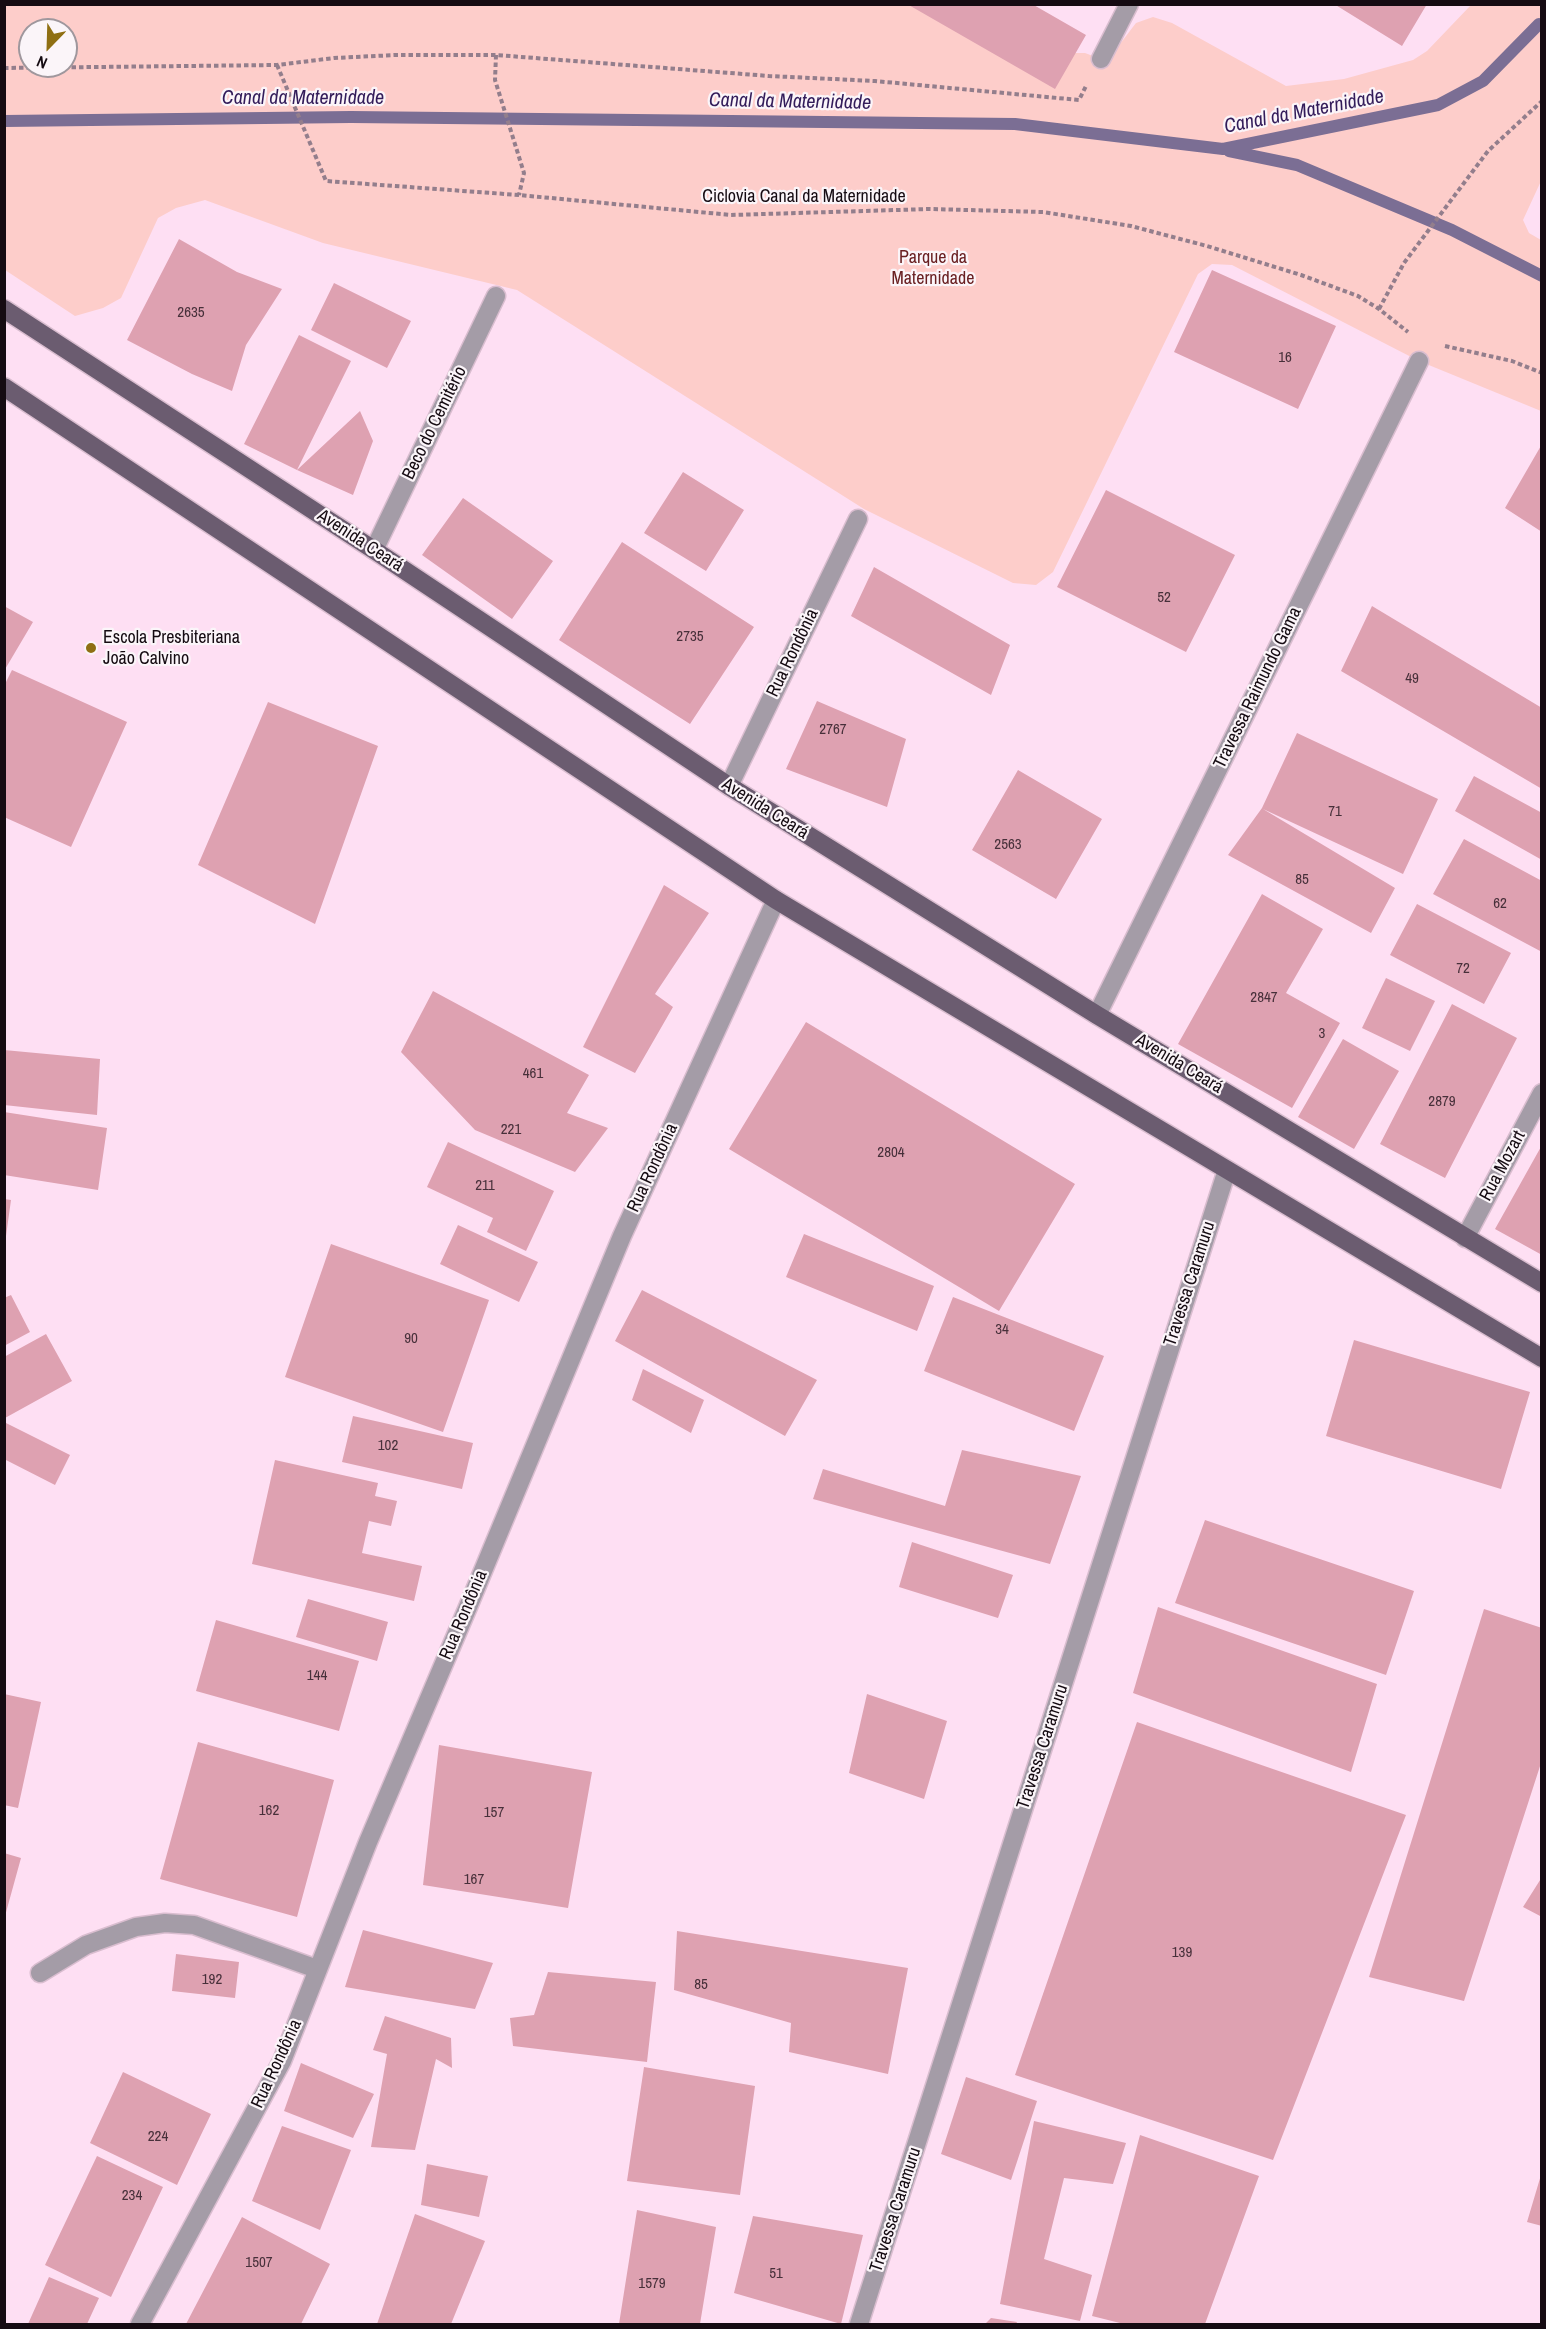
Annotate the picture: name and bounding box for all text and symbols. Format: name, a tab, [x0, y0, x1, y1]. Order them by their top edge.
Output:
north arrow	[18, 18, 78, 78]
text: N	[33, 51, 50, 75]
water label: Canal da Maternidade	[1222, 85, 1386, 139]
water label: Canal da Maternidade	[222, 87, 384, 111]
water label: Canal da Maternidade	[709, 89, 871, 115]
street label: Ciclovia Canal da Maternidade	[702, 186, 906, 208]
park label: Parque da Maternidade	[892, 247, 974, 290]
house number: 2635	[177, 304, 205, 322]
house number: 16	[1278, 349, 1292, 367]
street label: Beco do Cemitério	[398, 363, 472, 483]
street label: Avenida Ceará	[313, 505, 407, 577]
house number: 52	[1157, 589, 1171, 607]
street label: Travessa Raimundo Gama	[1210, 604, 1306, 772]
street label: Rua Rondônia	[762, 605, 824, 701]
place label: Escola Presbiteriana João Calvino	[103, 627, 240, 670]
house number: 2735	[676, 628, 704, 646]
marker: Escola Presbiteriana João Calvino	[84, 641, 98, 655]
house number: 49	[1405, 670, 1419, 688]
house number: 2767	[819, 721, 847, 739]
street label: Avenida Ceará	[718, 774, 812, 844]
house number: 71	[1328, 803, 1342, 821]
house number: 2563	[994, 836, 1022, 854]
house number: 85	[1295, 871, 1309, 889]
house number: 62	[1493, 895, 1507, 913]
house number: 72	[1456, 960, 1470, 978]
house number: 2847	[1250, 989, 1278, 1007]
house number: 3	[1319, 1025, 1325, 1043]
street label: Avenida Ceará	[1131, 1029, 1227, 1099]
house number: 461	[523, 1065, 543, 1083]
house number: 2879	[1428, 1093, 1456, 1111]
street label: Rua Rondônia	[623, 1120, 683, 1216]
house number: 221	[501, 1121, 521, 1139]
street label: Rua Mozart	[1476, 1127, 1530, 1205]
house number: 2804	[877, 1144, 905, 1162]
house number: 211	[475, 1177, 495, 1195]
street label: Travessa Caramuru	[1160, 1219, 1220, 1349]
house number: 34	[995, 1321, 1009, 1339]
house number: 90	[404, 1330, 418, 1348]
house number: 102	[378, 1437, 398, 1455]
street label: Rua Rondônia	[435, 1567, 493, 1663]
house number: 144	[307, 1667, 327, 1685]
street label: Travessa Caramuru	[1013, 1682, 1073, 1812]
house number: 162	[259, 1802, 279, 1820]
house number: 157	[484, 1804, 504, 1822]
house number: 167	[464, 1871, 484, 1889]
house number: 139	[1172, 1944, 1192, 1962]
house number: 192	[202, 1971, 222, 1989]
house number: 85	[694, 1976, 708, 1994]
street label: Rua Rondônia	[247, 2016, 307, 2112]
house number: 224	[148, 2128, 168, 2146]
street label: Travessa Caramuru	[866, 2145, 926, 2275]
house number: 234	[122, 2187, 142, 2205]
house number: 1507	[245, 2254, 273, 2272]
house number: 51	[769, 2265, 783, 2283]
house number: 1579	[638, 2275, 666, 2293]

